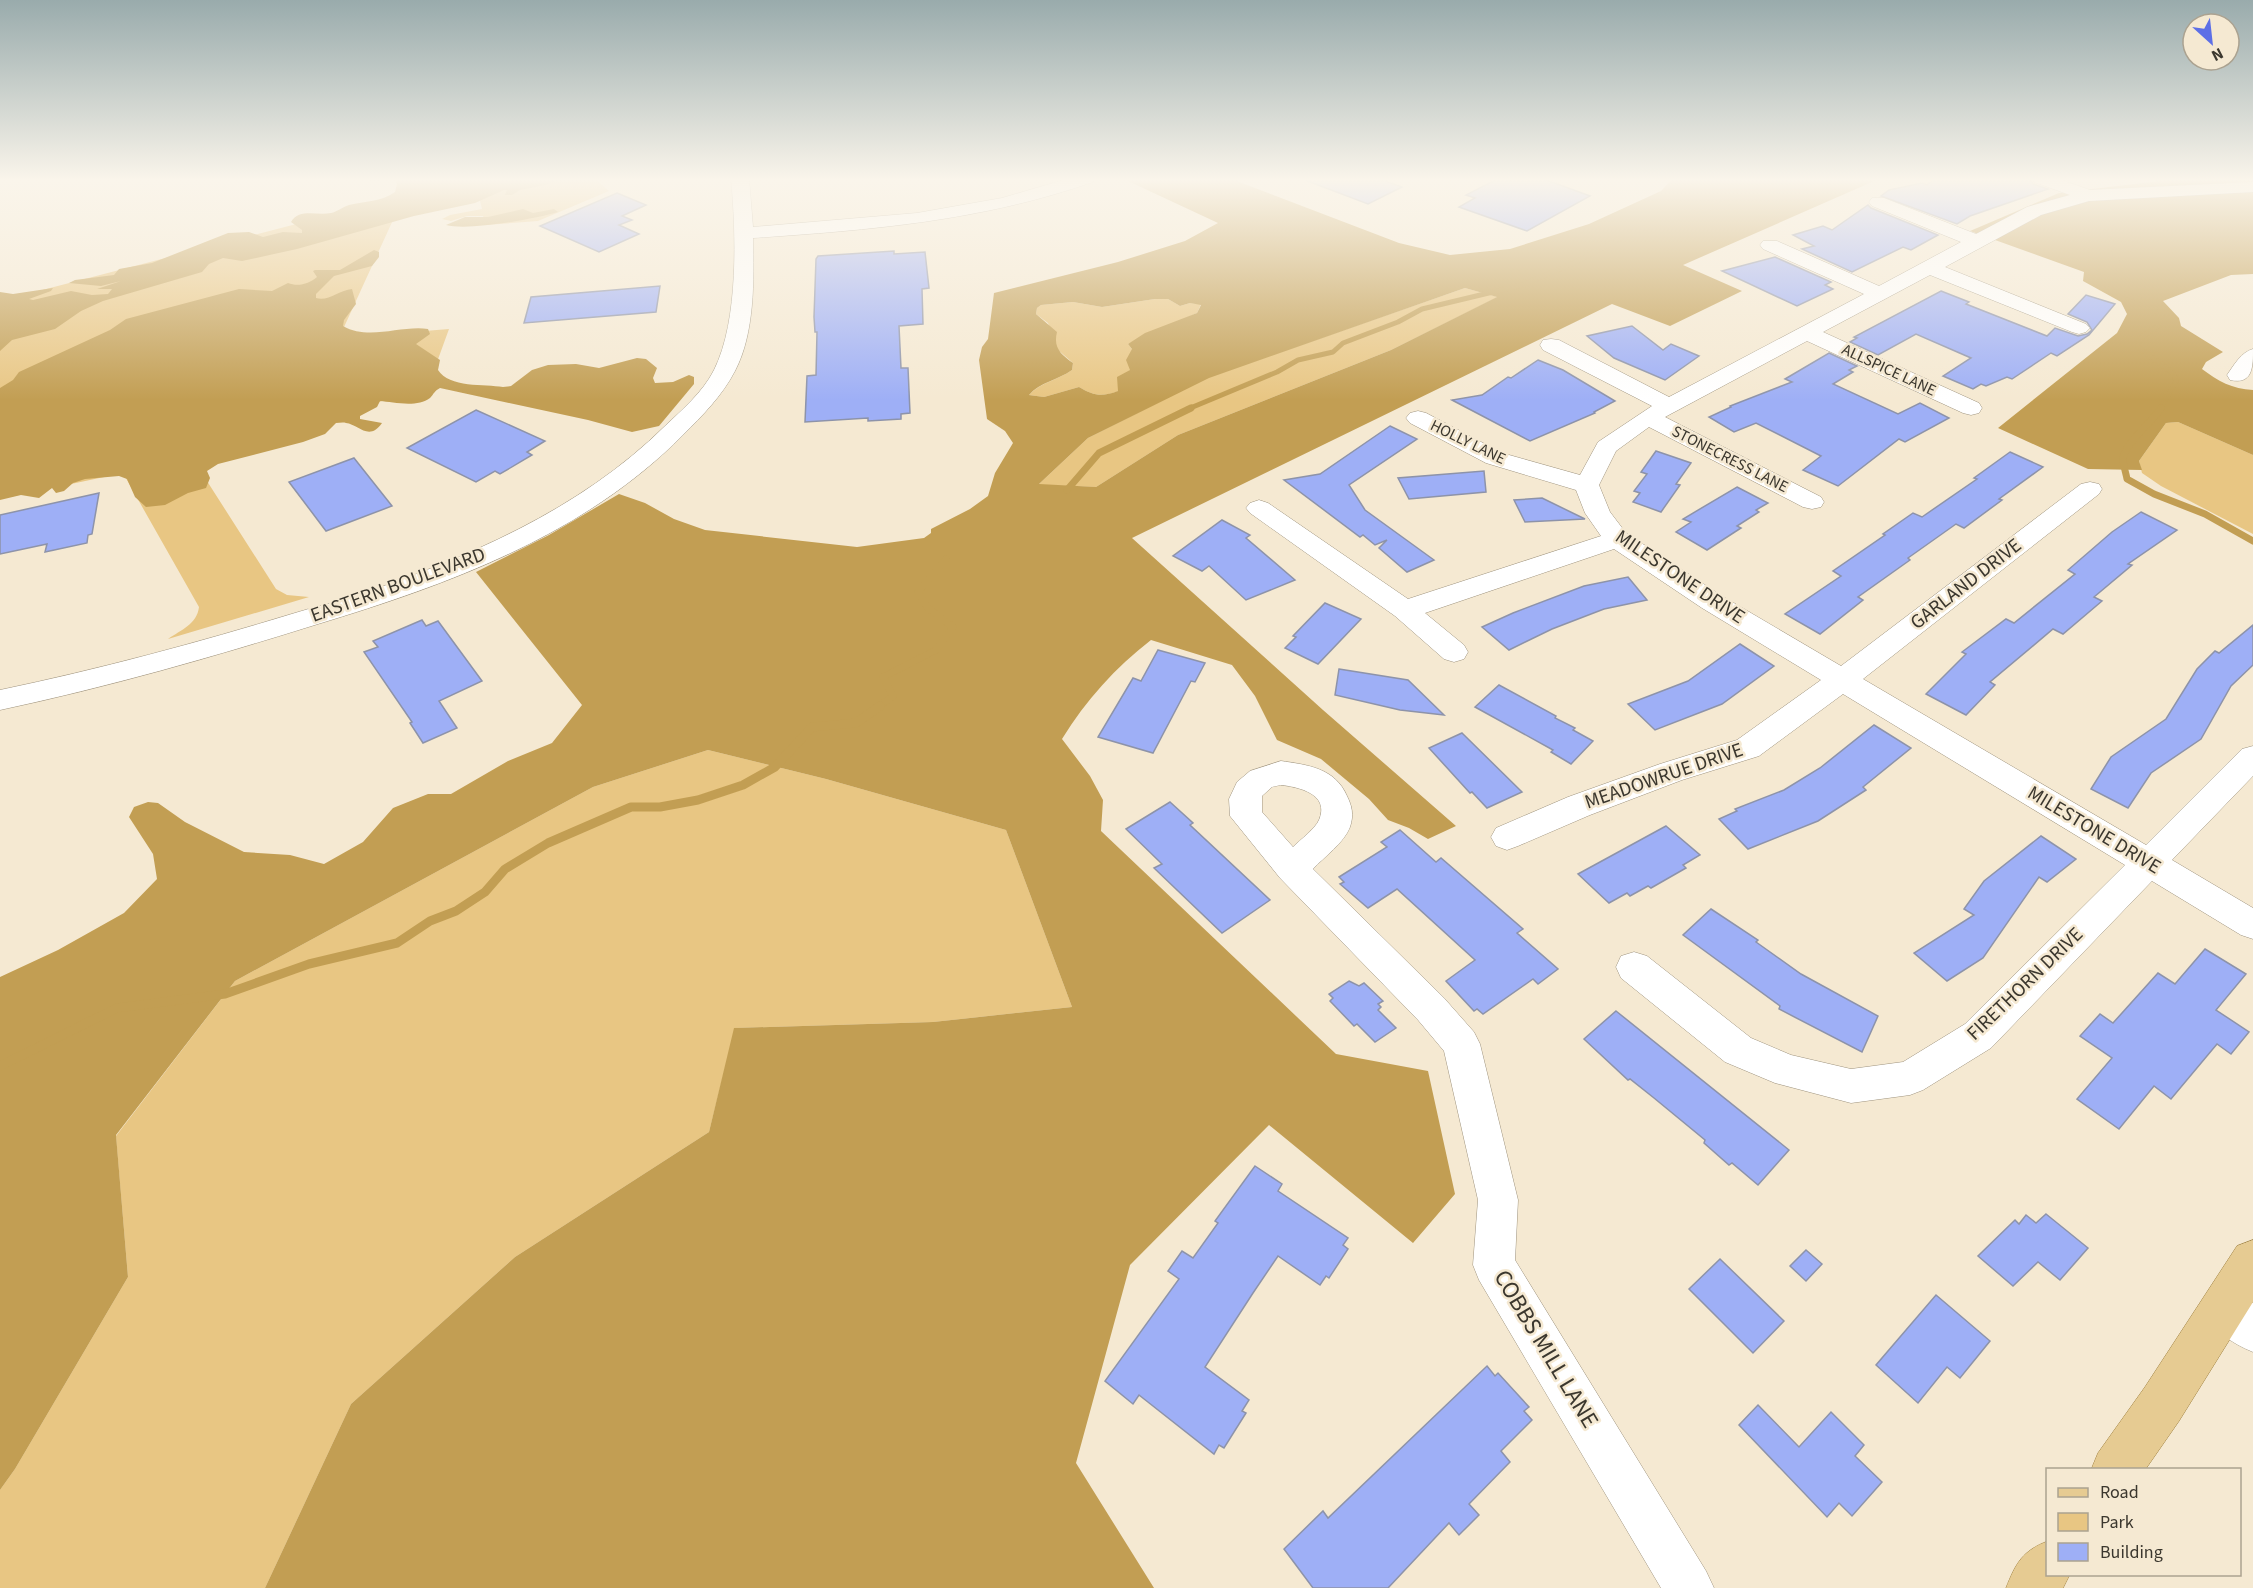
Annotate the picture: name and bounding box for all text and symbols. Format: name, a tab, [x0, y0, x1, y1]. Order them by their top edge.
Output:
north arrow	[2181, 12, 2241, 72]
text: N	[2208, 42, 2227, 67]
street label: ALLSPICE LANE	[1838, 339, 1940, 401]
street label: HOLLY LANE	[1427, 414, 1509, 470]
street label: STONECRESS LANE	[1668, 420, 1792, 498]
street label: MILESTONE DRIVE	[1610, 523, 1750, 631]
street label: GARLAND DRIVE	[1905, 532, 2027, 636]
street label: EASTERN BOULEVARD	[307, 540, 489, 630]
street label: MEADOWRUE DRIVE	[1581, 736, 1747, 816]
street label: MILESTONE DRIVE	[2022, 779, 2166, 881]
street label: FIRETHORN DRIVE	[1961, 921, 2089, 1047]
street label: COBBS MILL LANE	[1485, 1263, 1607, 1435]
legend	[2046, 1468, 2241, 1576]
text: Road	[2100, 1480, 2139, 1505]
text: Park	[2100, 1510, 2134, 1535]
text: Building	[2100, 1540, 2163, 1565]

